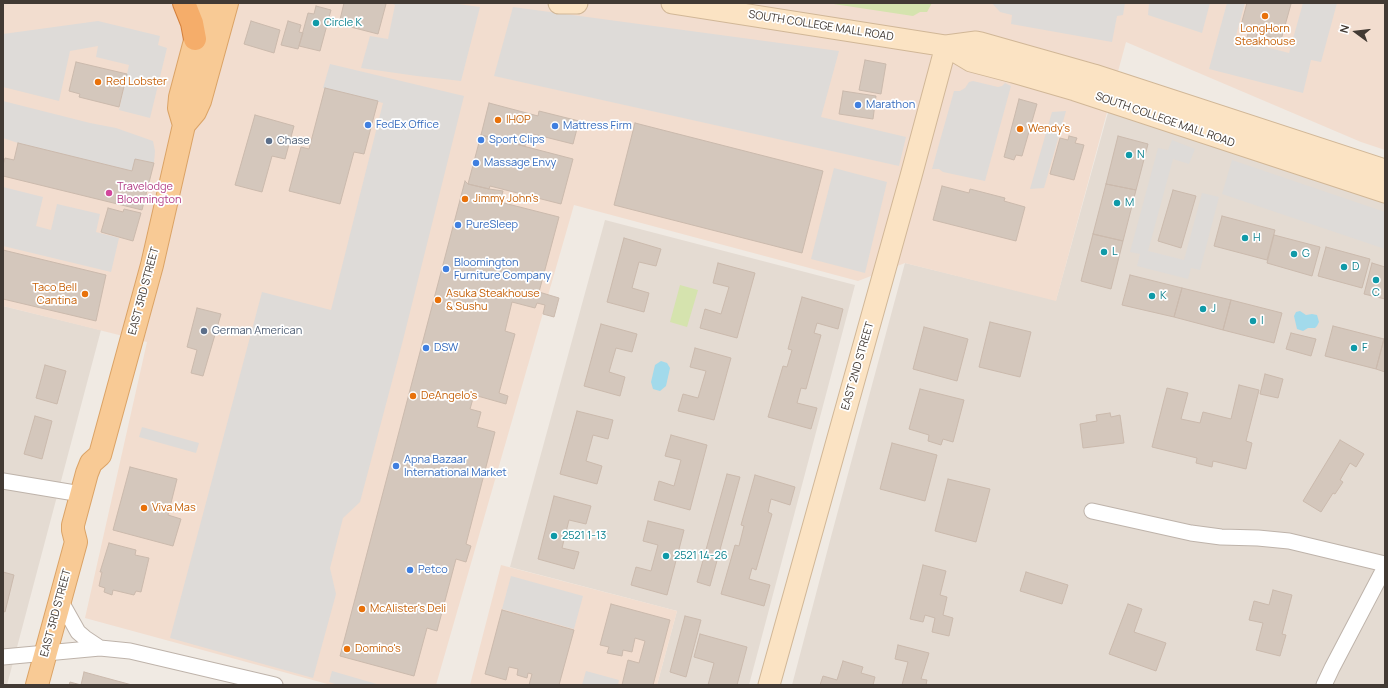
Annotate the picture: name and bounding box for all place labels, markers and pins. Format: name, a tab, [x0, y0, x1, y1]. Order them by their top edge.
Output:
marker: LongHorn Steakhouse	[1260, 11, 1270, 21]
place label: Circle K	[324, 16, 362, 30]
marker: Circle K	[311, 18, 321, 28]
place label: LongHorn Steakhouse	[1235, 22, 1295, 48]
place label: Red Lobster	[106, 75, 167, 89]
marker: Red Lobster	[93, 77, 103, 87]
place label: Marathon	[866, 98, 915, 112]
marker: Marathon	[853, 100, 863, 110]
place label: IHOP	[506, 113, 531, 127]
marker: IHOP	[493, 115, 503, 125]
place label: FedEx Office	[376, 118, 439, 132]
place label: Mattress Firm	[563, 119, 632, 133]
marker: FedEx Office	[363, 120, 373, 130]
marker: Mattress Firm	[550, 121, 560, 131]
place label: Wendy's	[1028, 122, 1070, 136]
marker: Wendy's	[1015, 124, 1025, 134]
place label: Sport Clips	[489, 133, 545, 147]
place label: Chase	[277, 134, 310, 148]
marker: Sport Clips	[476, 135, 486, 145]
marker: Chase	[264, 136, 274, 146]
place label: N	[1137, 148, 1145, 162]
marker: N	[1124, 150, 1134, 160]
place label: Massage Envy	[484, 156, 556, 170]
marker: Massage Envy	[471, 158, 481, 168]
place label: Travelodge Bloomington	[117, 180, 181, 206]
marker: Travelodge Bloomington	[104, 188, 114, 198]
place label: Jimmy John's	[473, 192, 539, 206]
marker: Jimmy John's	[460, 194, 470, 204]
place label: M	[1125, 196, 1134, 210]
marker: M	[1112, 198, 1122, 208]
place label: PureSleep	[466, 218, 518, 232]
marker: PureSleep	[453, 220, 463, 230]
place label: H	[1253, 231, 1261, 245]
marker: H	[1240, 233, 1250, 243]
place label: L	[1112, 245, 1118, 259]
marker: L	[1099, 247, 1109, 257]
place label: G	[1302, 247, 1310, 261]
marker: G	[1289, 249, 1299, 259]
place label: Bloomington Furniture Company	[454, 256, 551, 282]
place label: D	[1352, 260, 1359, 274]
marker: D	[1339, 262, 1349, 272]
marker: Bloomington Furniture Company	[441, 264, 451, 274]
marker: C	[1371, 275, 1381, 285]
place label: Taco Bell Cantina	[32, 281, 77, 307]
place label: C	[1372, 286, 1380, 300]
place label: Asuka Steakhouse & Sushu	[446, 287, 540, 313]
marker: Taco Bell Cantina	[80, 289, 90, 299]
place label: K	[1160, 289, 1167, 303]
marker: K	[1147, 291, 1157, 301]
marker: Asuka Steakhouse & Sushu	[433, 295, 443, 305]
place label: J	[1211, 302, 1216, 316]
marker: J	[1198, 304, 1208, 314]
place label: I	[1261, 314, 1264, 328]
marker: I	[1248, 316, 1258, 326]
place label: German American	[212, 324, 302, 338]
marker: German American	[199, 326, 209, 336]
place label: DSW	[434, 341, 458, 355]
place label: F	[1362, 341, 1368, 355]
marker: DSW	[421, 343, 431, 353]
marker: F	[1349, 343, 1359, 353]
place label: DeAngelo's	[421, 389, 477, 403]
marker: DeAngelo's	[408, 391, 418, 401]
place label: Apna Bazaar International Market	[404, 453, 507, 479]
marker: Apna Bazaar International Market	[391, 461, 401, 471]
place label: Viva Mas	[152, 501, 196, 515]
marker: Viva Mas	[139, 503, 149, 513]
place label: 2521 1-13	[562, 529, 606, 543]
marker: 2521 1-13	[549, 531, 559, 541]
place label: 2521 14-26	[674, 549, 728, 563]
marker: 2521 14-26	[661, 551, 671, 561]
place label: Petco	[418, 563, 448, 577]
marker: Petco	[405, 565, 415, 575]
place label: McAlister's Deli	[370, 602, 446, 616]
marker: McAlister's Deli	[357, 604, 367, 614]
place label: Domino's	[355, 642, 401, 656]
marker: Domino's	[342, 644, 352, 654]

